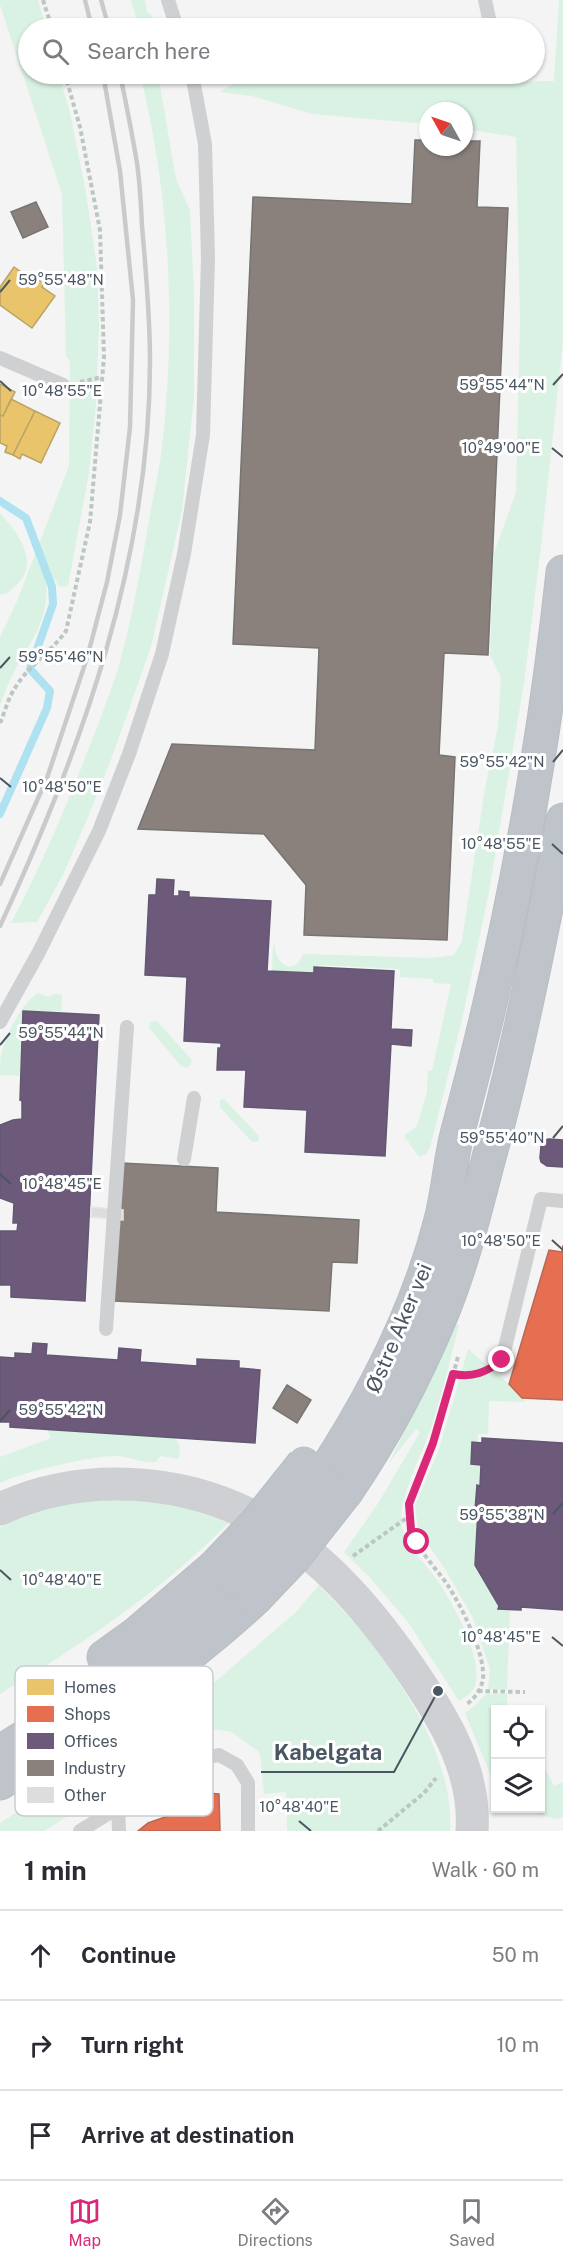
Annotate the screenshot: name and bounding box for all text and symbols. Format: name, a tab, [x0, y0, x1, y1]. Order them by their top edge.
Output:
search box	[18, 18, 545, 84]
icon: search	[39, 35, 72, 68]
text: Search here	[87, 38, 211, 64]
north arrow	[419, 102, 473, 156]
text: 59°55'48"N	[18, 271, 104, 288]
text: 59°55'44"N	[459, 376, 545, 393]
text: 10°48'55"E	[22, 382, 102, 399]
text: 10°49'00"E	[462, 439, 540, 456]
text: 59°55'46"N	[18, 648, 104, 665]
text: 59°55'42"N	[460, 753, 544, 770]
text: 10°48'50"E	[22, 778, 102, 795]
text: 10°48'55"E	[461, 835, 541, 852]
text: 59°55'44"N	[18, 1024, 104, 1041]
text: 59°55'40"N	[459, 1129, 545, 1146]
text: 10°48'45"E	[22, 1175, 102, 1192]
text: 10°48'50"E	[461, 1232, 541, 1249]
street label: Østre Aker vei	[360, 1259, 437, 1396]
route end	[488, 1346, 514, 1372]
text: 59°55'42"N	[19, 1401, 103, 1418]
text: 59°55'38"N	[459, 1506, 545, 1523]
route start	[403, 1528, 429, 1554]
text: 10°48'40"E	[22, 1571, 102, 1588]
text: 10°48'45"E	[461, 1628, 541, 1645]
legend	[15, 1666, 213, 1816]
text: Homes	[64, 1678, 116, 1697]
text: Shops	[64, 1705, 111, 1724]
map controls	[491, 1705, 545, 1813]
button: locate	[491, 1705, 545, 1759]
text: Offices	[64, 1732, 118, 1751]
callout: Kabelgata	[261, 1732, 394, 1772]
text: Kabelgata	[274, 1739, 382, 1765]
text: Industry	[64, 1759, 126, 1778]
button: layers	[491, 1759, 545, 1813]
text: Other	[64, 1786, 106, 1805]
text: 10°48'40"E	[259, 1798, 339, 1815]
text: 1 min	[24, 1855, 87, 1886]
text: Walk · 60 m	[432, 1858, 539, 1882]
icon: ahead	[24, 1939, 57, 1972]
text: Continue	[81, 1942, 176, 1968]
text: 50 m	[492, 1943, 539, 1967]
icon: right	[24, 2029, 57, 2062]
text: Turn right	[81, 2032, 184, 2058]
text: 10 m	[496, 2033, 539, 2057]
icon: arrive	[24, 2119, 57, 2152]
text: Arrive at destination	[81, 2122, 294, 2148]
tab: Map	[68, 2195, 101, 2250]
tab: Directions	[238, 2195, 313, 2250]
tab: Saved	[449, 2195, 495, 2250]

